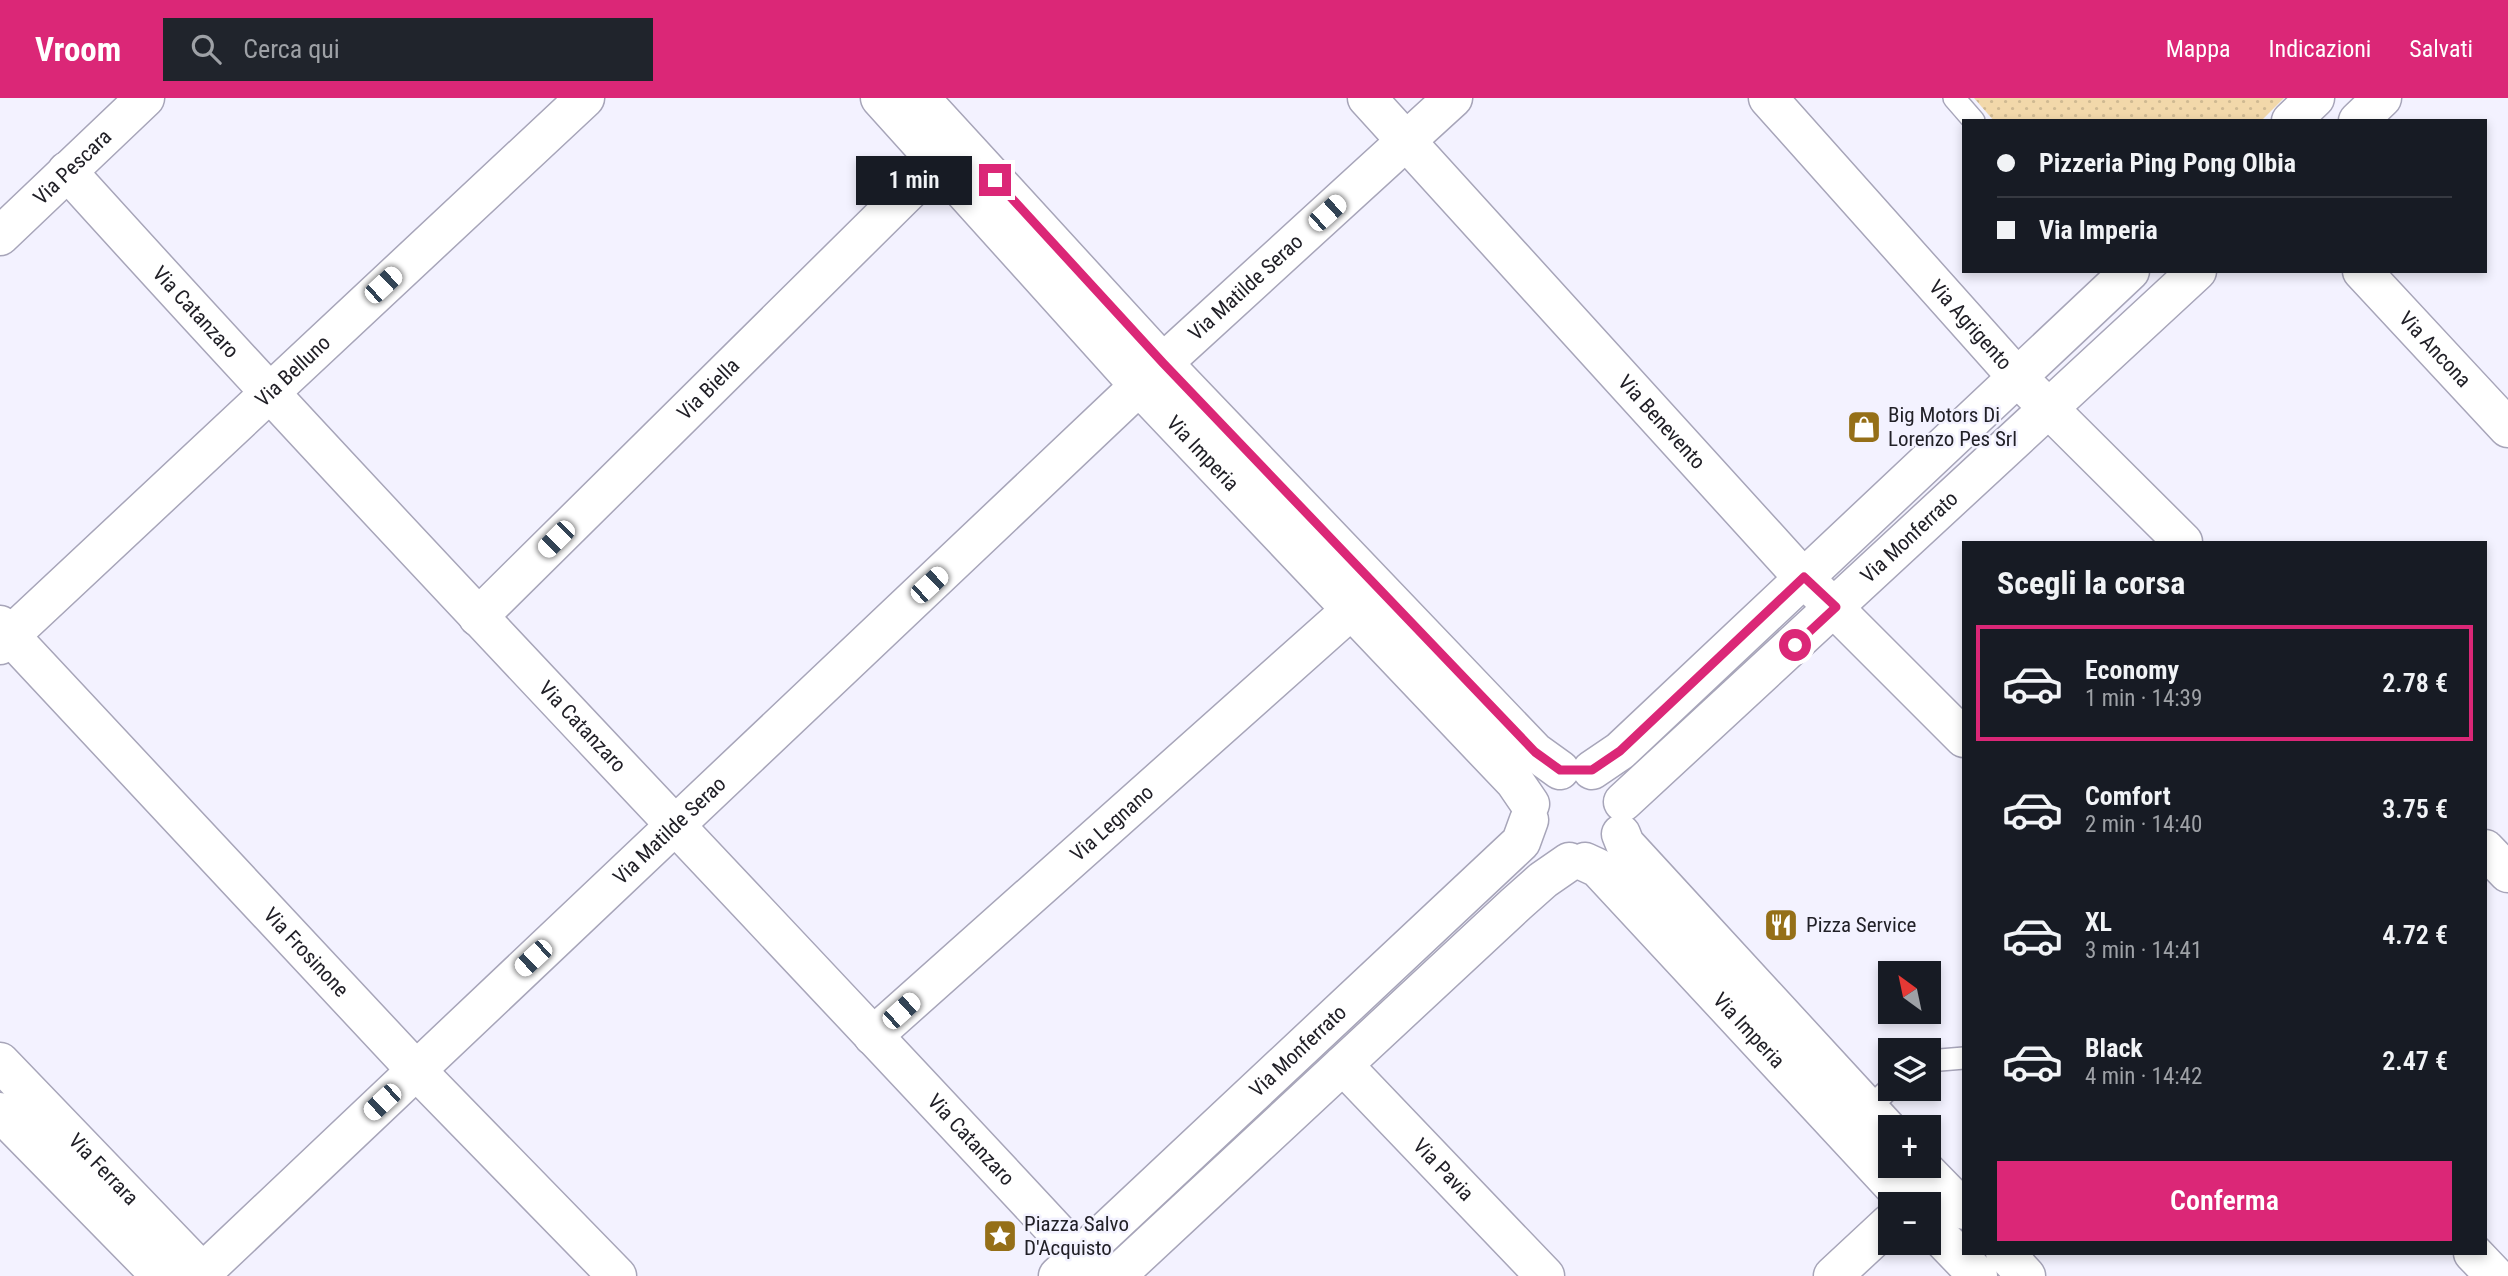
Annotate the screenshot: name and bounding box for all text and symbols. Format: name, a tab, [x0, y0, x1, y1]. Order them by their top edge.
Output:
search box	[163, 18, 653, 81]
text: Vroom	[35, 30, 121, 69]
icon: search	[187, 30, 225, 68]
text: Cerca qui	[243, 34, 340, 64]
text: Mappa	[2166, 35, 2231, 63]
text: Indicazioni	[2269, 35, 2371, 63]
text: Salvati	[2409, 35, 2473, 63]
street label: Via Pescara	[29, 124, 116, 210]
text: Pizzeria Ping Pong Olbia	[2039, 148, 2296, 178]
callout: 1 min	[855, 155, 970, 204]
route end	[979, 164, 1011, 196]
text: 1 min	[889, 167, 939, 194]
car	[1305, 191, 1350, 235]
text: Via Imperia	[2039, 215, 2158, 245]
street label: Via Matilde Serao	[1184, 229, 1308, 345]
street label: Via Catanzaro	[148, 261, 244, 363]
car	[361, 263, 406, 307]
street label: Via Agrigento	[1924, 275, 2017, 375]
street label: Via Ancona	[2394, 307, 2476, 392]
street label: Via Belluno	[251, 330, 335, 412]
street label: Via Biella	[672, 353, 744, 425]
street label: Via Benevento	[1613, 370, 1710, 474]
place label: Big Motors Di Lorenzo Pes Srl	[1888, 403, 2017, 451]
shop icon: Big Motors Di Lorenzo Pes Srl	[1845, 408, 1883, 446]
street label: Via Imperia	[1162, 411, 1244, 496]
street label: Via Monferrato	[1856, 486, 1963, 588]
car	[534, 517, 579, 561]
car	[907, 563, 952, 607]
text: Scegli la corsa	[1997, 564, 2185, 602]
route start	[1779, 629, 1811, 661]
icon: car	[2001, 652, 2064, 715]
text: Economy	[2085, 655, 2179, 685]
text: 2.78 €	[2382, 668, 2448, 698]
street label: Via Catanzaro	[534, 676, 631, 777]
text: 1 min · 14:39	[2085, 685, 2202, 712]
street label: Via Matilde Serao	[608, 772, 731, 889]
icon: car	[2001, 778, 2064, 841]
street label: Via Legnano	[1066, 780, 1158, 866]
text: Comfort	[2085, 781, 2171, 811]
text: 3.75 €	[2382, 794, 2448, 824]
text: 2 min · 14:40	[2085, 811, 2202, 838]
street label: Via Frosinone	[258, 903, 353, 1002]
icon: car	[2001, 904, 2064, 967]
restaurant icon: Pizza Service	[1762, 906, 1800, 944]
text: XL	[2085, 907, 2112, 937]
place label: Pizza Service	[1806, 913, 1917, 937]
text: 4.72 €	[2382, 920, 2448, 950]
car	[511, 936, 556, 980]
text: 3 min · 14:41	[2085, 937, 2202, 964]
north arrow	[1878, 961, 1941, 1024]
map controls	[1878, 961, 1941, 1255]
street label: Via Imperia	[1708, 988, 1790, 1073]
car	[879, 989, 924, 1033]
street label: Via Monferrato	[1245, 1000, 1351, 1102]
icon: car	[2001, 1030, 2064, 1093]
text: Black	[2085, 1033, 2143, 1063]
button: layers	[1878, 1038, 1941, 1101]
text: 2.47 €	[2382, 1046, 2448, 1076]
text: 4 min · 14:42	[2085, 1063, 2202, 1090]
car	[360, 1080, 405, 1124]
street label: Via Catanzaro	[923, 1089, 1019, 1190]
button: +	[1878, 1115, 1941, 1178]
street label: Via Ferrara	[64, 1129, 143, 1210]
street label: Via Pavia	[1408, 1134, 1478, 1206]
button: Conferma	[1997, 1161, 2452, 1241]
button: −	[1878, 1192, 1941, 1255]
place label: Piazza Salvo D'Acquisto	[1024, 1212, 1129, 1260]
place icon: Piazza Salvo D'Acquisto	[981, 1217, 1019, 1255]

